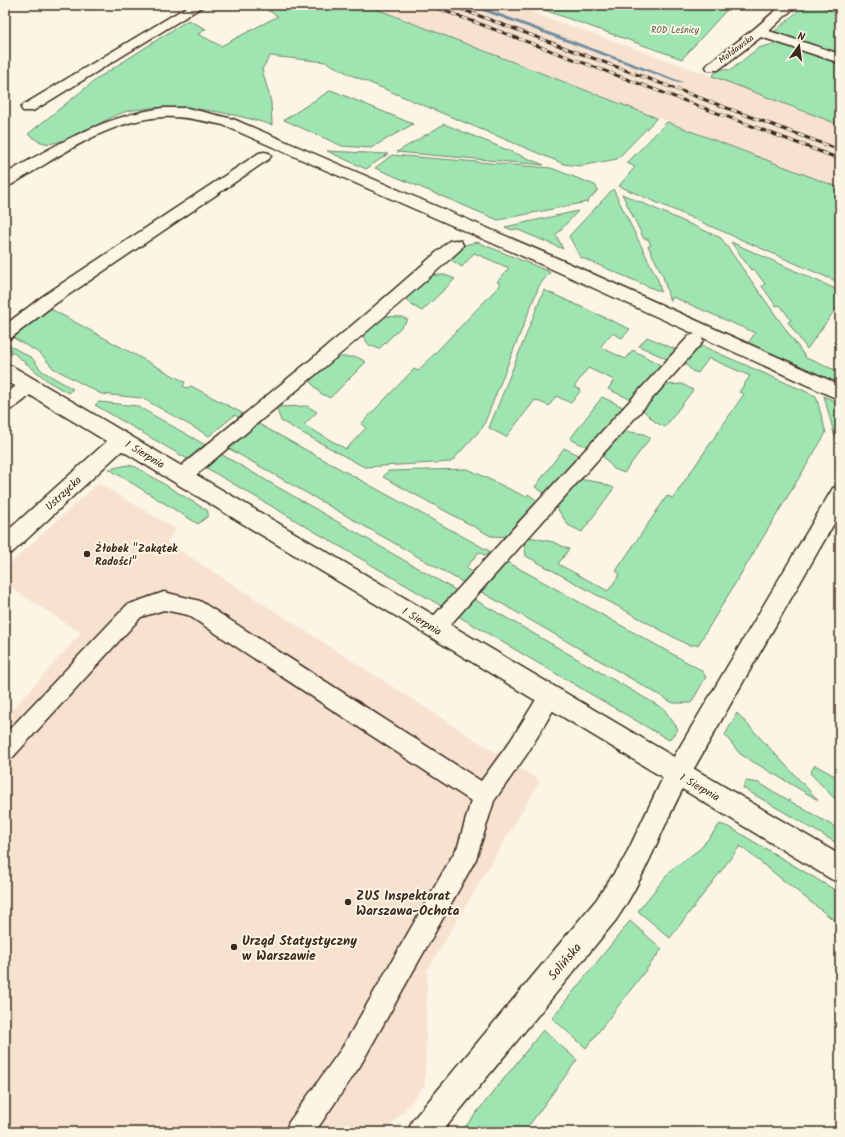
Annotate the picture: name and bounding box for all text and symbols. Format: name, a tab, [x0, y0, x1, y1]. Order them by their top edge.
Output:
park label: ROD Leśnicy	[651, 23, 700, 38]
north arrow	[779, 26, 819, 66]
text: N	[796, 28, 807, 47]
street label: Mołdawska	[715, 31, 757, 68]
street label: 1 Sierpnia	[121, 436, 168, 474]
street label: Ustrzycka	[41, 472, 86, 515]
place label: Żłobek "Zakątek Radości"	[95, 540, 178, 571]
marker: Żłobek "Zakątek Radości"	[82, 549, 92, 559]
street label: 1 Sierpnia	[398, 603, 445, 641]
street label: 1 Sierpnia	[676, 769, 723, 807]
place label: ZUS Inspektorat Warszawa-Ochota	[356, 886, 460, 922]
marker: ZUS Inspektorat Warszawa-Ochota	[343, 897, 353, 907]
place label: Urząd Statystyczny w Warszawie	[242, 931, 357, 967]
street label: Solińska	[543, 938, 587, 985]
marker: Urząd Statystyczny w Warszawie	[229, 942, 239, 952]

